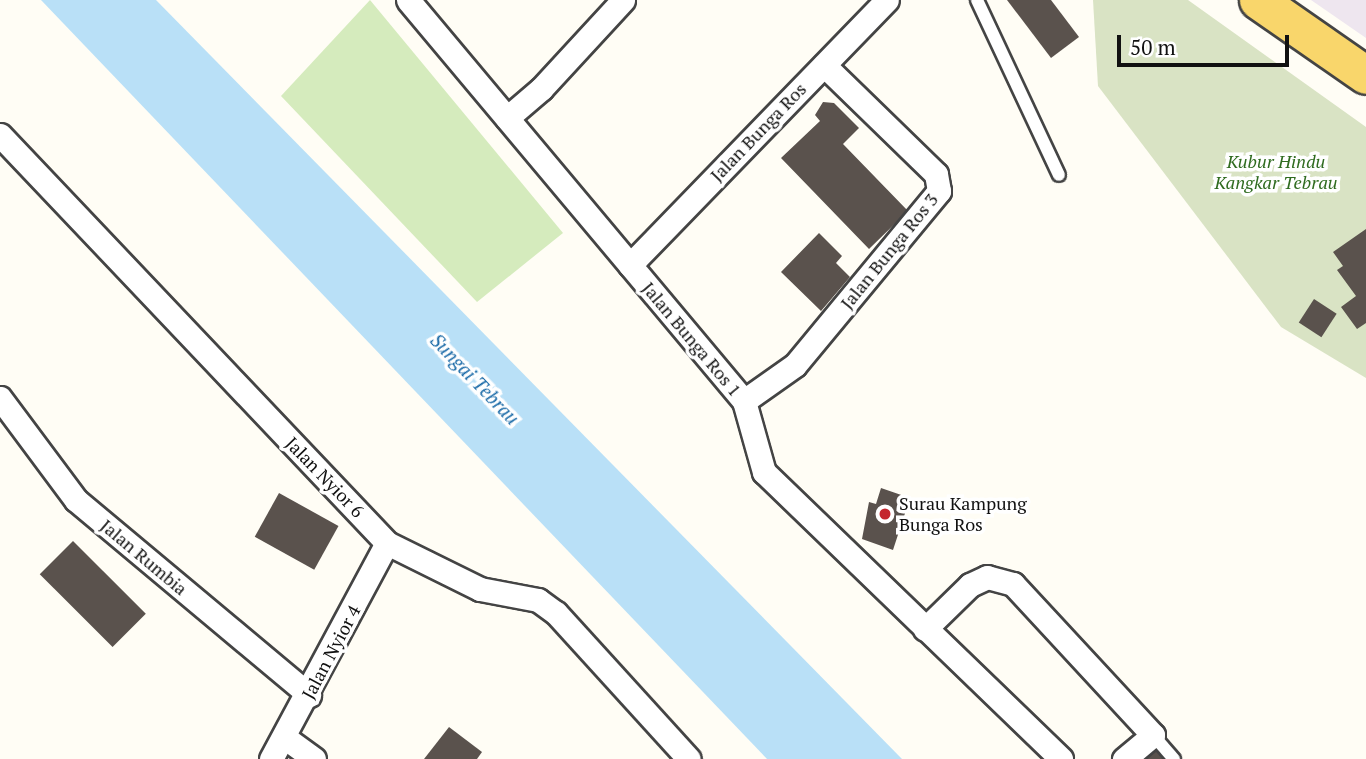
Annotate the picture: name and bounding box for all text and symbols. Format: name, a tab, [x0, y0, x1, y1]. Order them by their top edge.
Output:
scale bar	[1121, 21, 1292, 65]
text: 50 m	[1130, 33, 1176, 61]
street label: Jalan Bunga Ros	[706, 78, 810, 186]
park label: Kubur Hindu Kangkar Tebrau	[1214, 151, 1338, 194]
street label: Jalan Bunga Ros 3	[836, 189, 942, 313]
street label: Jalan Bunga Ros 1	[638, 277, 746, 401]
water label: Sungai Tebrau	[426, 329, 524, 429]
street label: Jalan Nyior 6	[281, 432, 369, 522]
place label: Surau Kampung Bunga Ros	[899, 493, 1027, 536]
marker: Surau Kampung Bunga Ros	[877, 506, 893, 522]
street label: Jalan Rumbia	[96, 515, 192, 599]
street label: Jalan Nyior 4	[297, 601, 365, 703]

